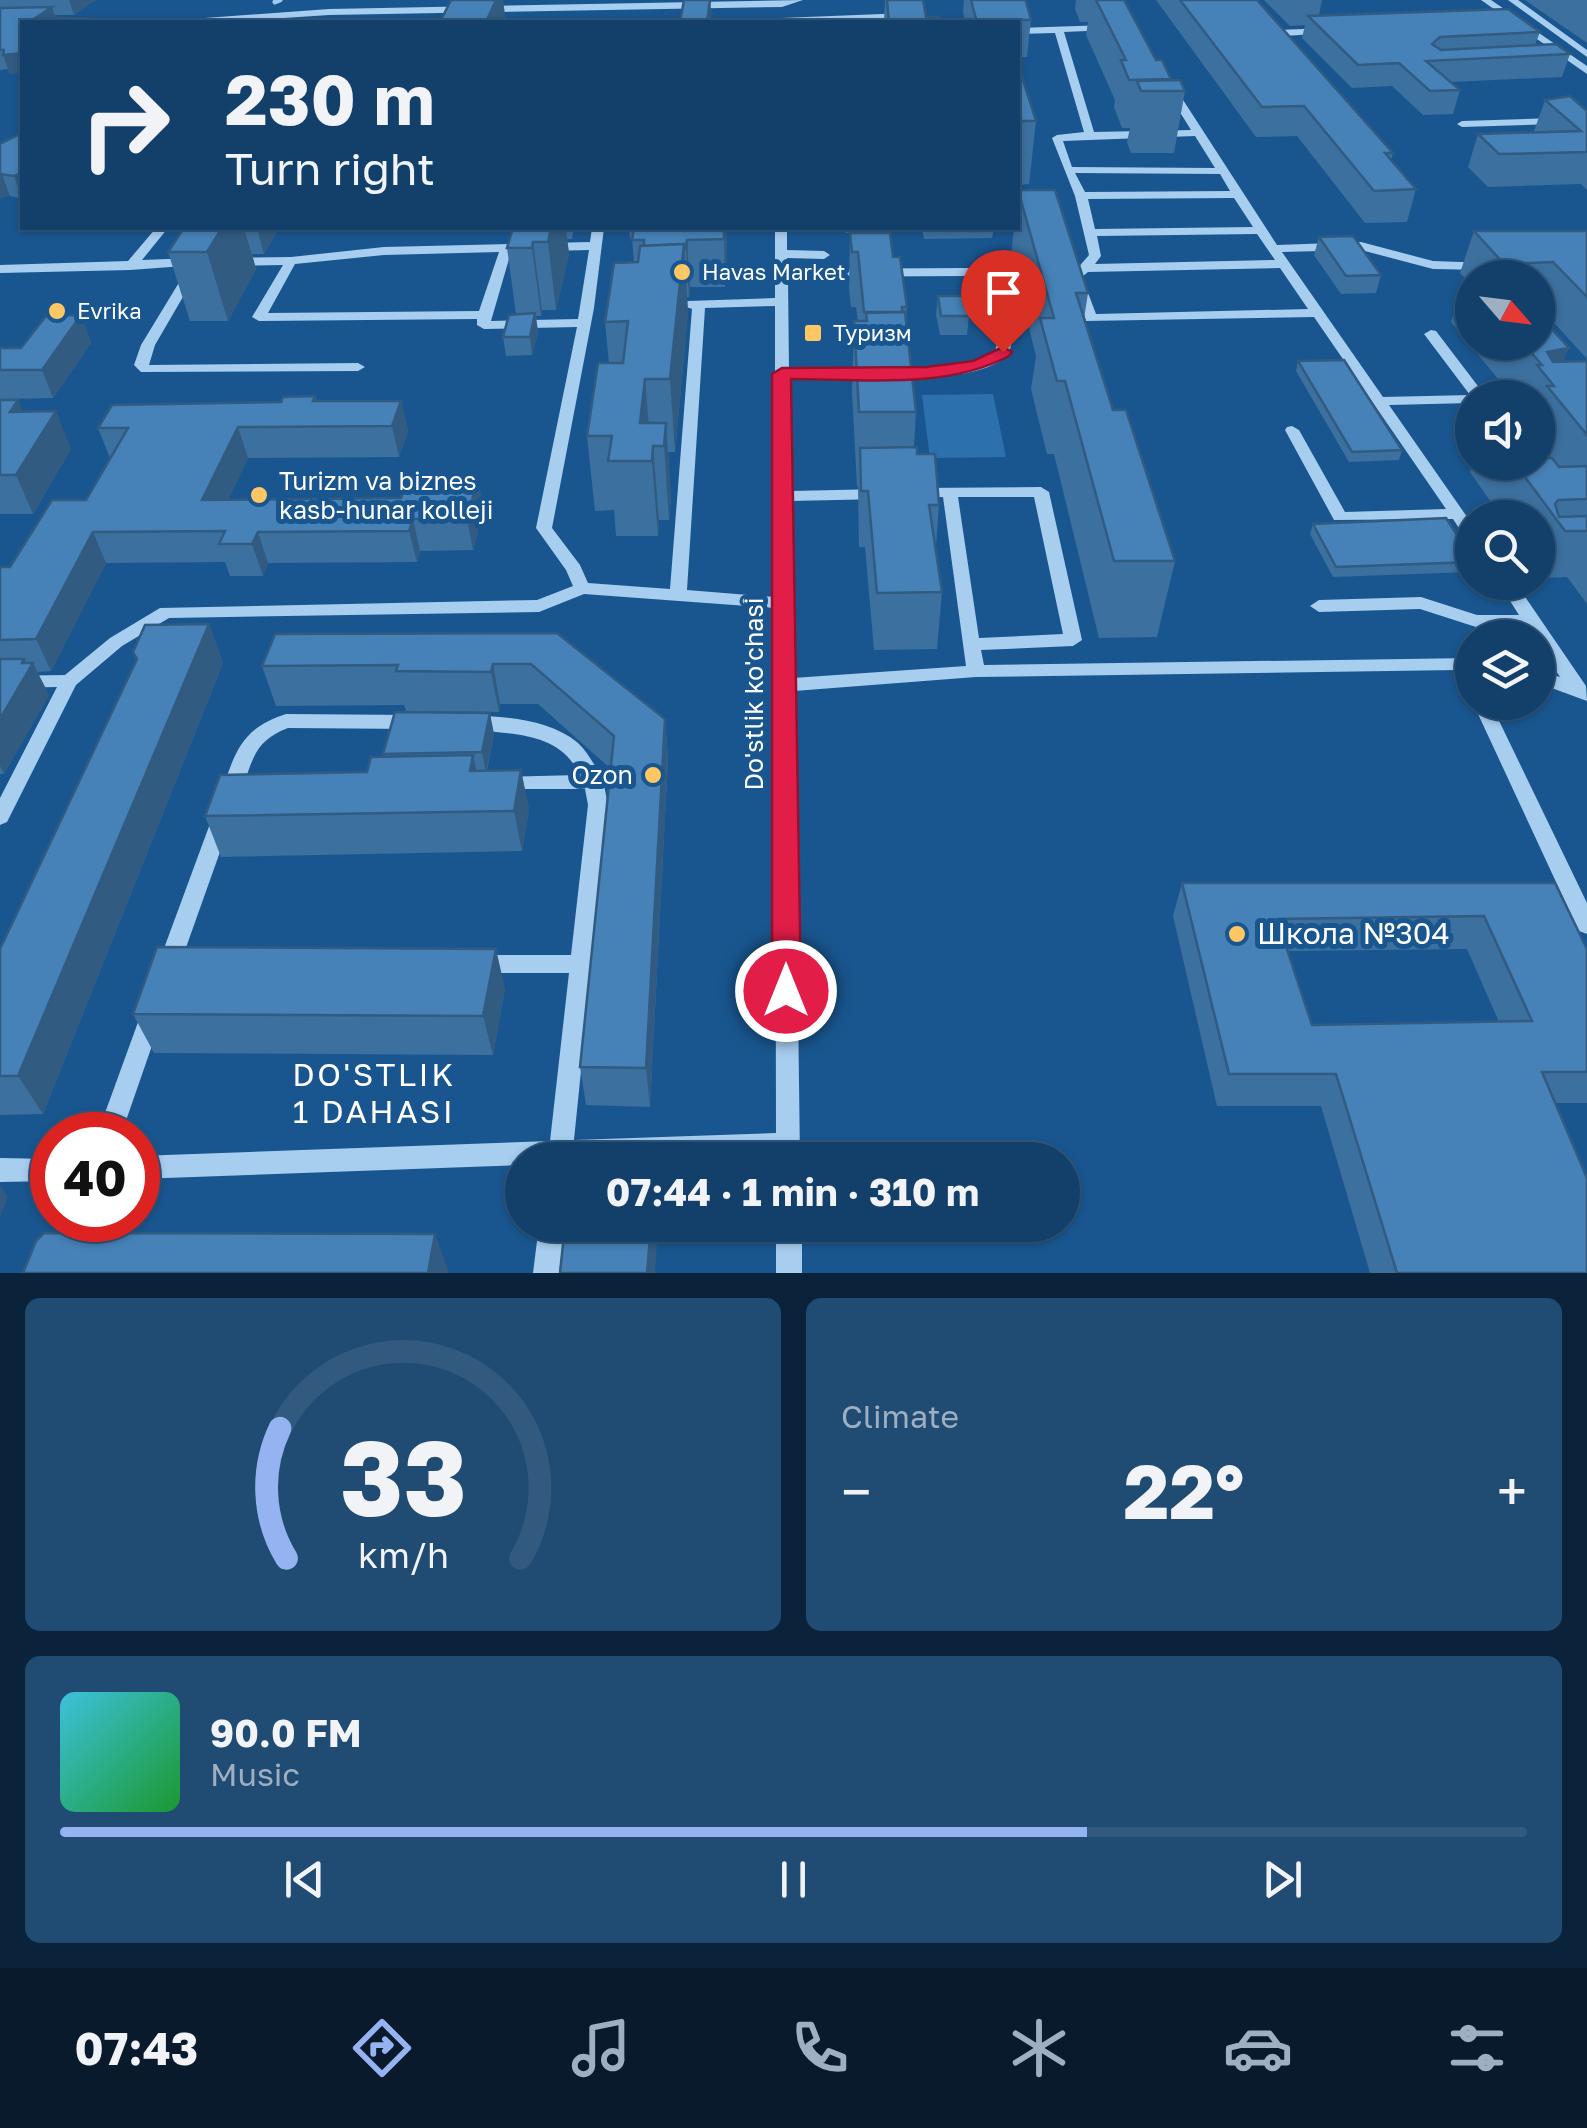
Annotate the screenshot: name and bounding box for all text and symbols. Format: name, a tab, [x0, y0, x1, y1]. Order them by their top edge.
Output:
text: 230 m	[225, 56, 435, 140]
icon: right	[60, 60, 190, 190]
text: Turn right	[225, 141, 435, 195]
pin	[961, 250, 1046, 353]
place label: Havas Market	[702, 258, 845, 285]
north arrow	[1455, 260, 1555, 360]
map controls	[1455, 260, 1555, 720]
marker: Havas Market	[671, 261, 693, 283]
icon: arrive	[976, 265, 1031, 320]
place label: Evrika	[77, 297, 142, 324]
marker: Evrika	[46, 300, 68, 322]
place label: Туризм	[833, 319, 912, 346]
marker: Туризм	[802, 322, 824, 344]
button: sound	[1455, 380, 1555, 480]
place label: Turizm va biznes kasb-hunar kolleji	[279, 465, 493, 525]
marker: Turizm va biznes kasb-hunar kolleji	[248, 484, 270, 506]
button: search	[1455, 500, 1555, 600]
street label: Do'stlik ko'chasi	[738, 598, 769, 790]
button: layers	[1455, 620, 1555, 720]
place label: Ozon	[572, 759, 633, 790]
marker: Ozon	[642, 764, 664, 786]
place label: Школа №304	[1257, 915, 1450, 951]
marker: Школа №304	[1226, 923, 1248, 945]
position arrow	[734, 939, 838, 1043]
district label: DO'STLIK 1 DAHASI	[292, 1055, 456, 1130]
speed limit sign: 40	[30, 1112, 160, 1242]
text: 07:44 · 1 min · 310 m	[606, 1169, 979, 1214]
text: Climate	[841, 1397, 959, 1435]
text: 33	[340, 1414, 466, 1539]
text: 22°	[1124, 1445, 1244, 1536]
text: −	[841, 1458, 871, 1524]
text: +	[1497, 1458, 1527, 1524]
text: km/h	[358, 1533, 448, 1576]
text: 90.0 FM	[210, 1710, 362, 1755]
text: Music	[210, 1755, 300, 1793]
icon: previous	[277, 1852, 332, 1907]
icon: pause	[766, 1852, 821, 1907]
icon: next	[1255, 1852, 1310, 1907]
icon: directions	[347, 2013, 417, 2083]
icon: music	[566, 2013, 636, 2083]
icon: phone	[785, 2013, 855, 2083]
icon: climate	[1004, 2013, 1074, 2083]
icon: car	[1223, 2013, 1293, 2083]
icon: filters	[1442, 2013, 1512, 2083]
text: 07:43	[75, 2021, 198, 2075]

